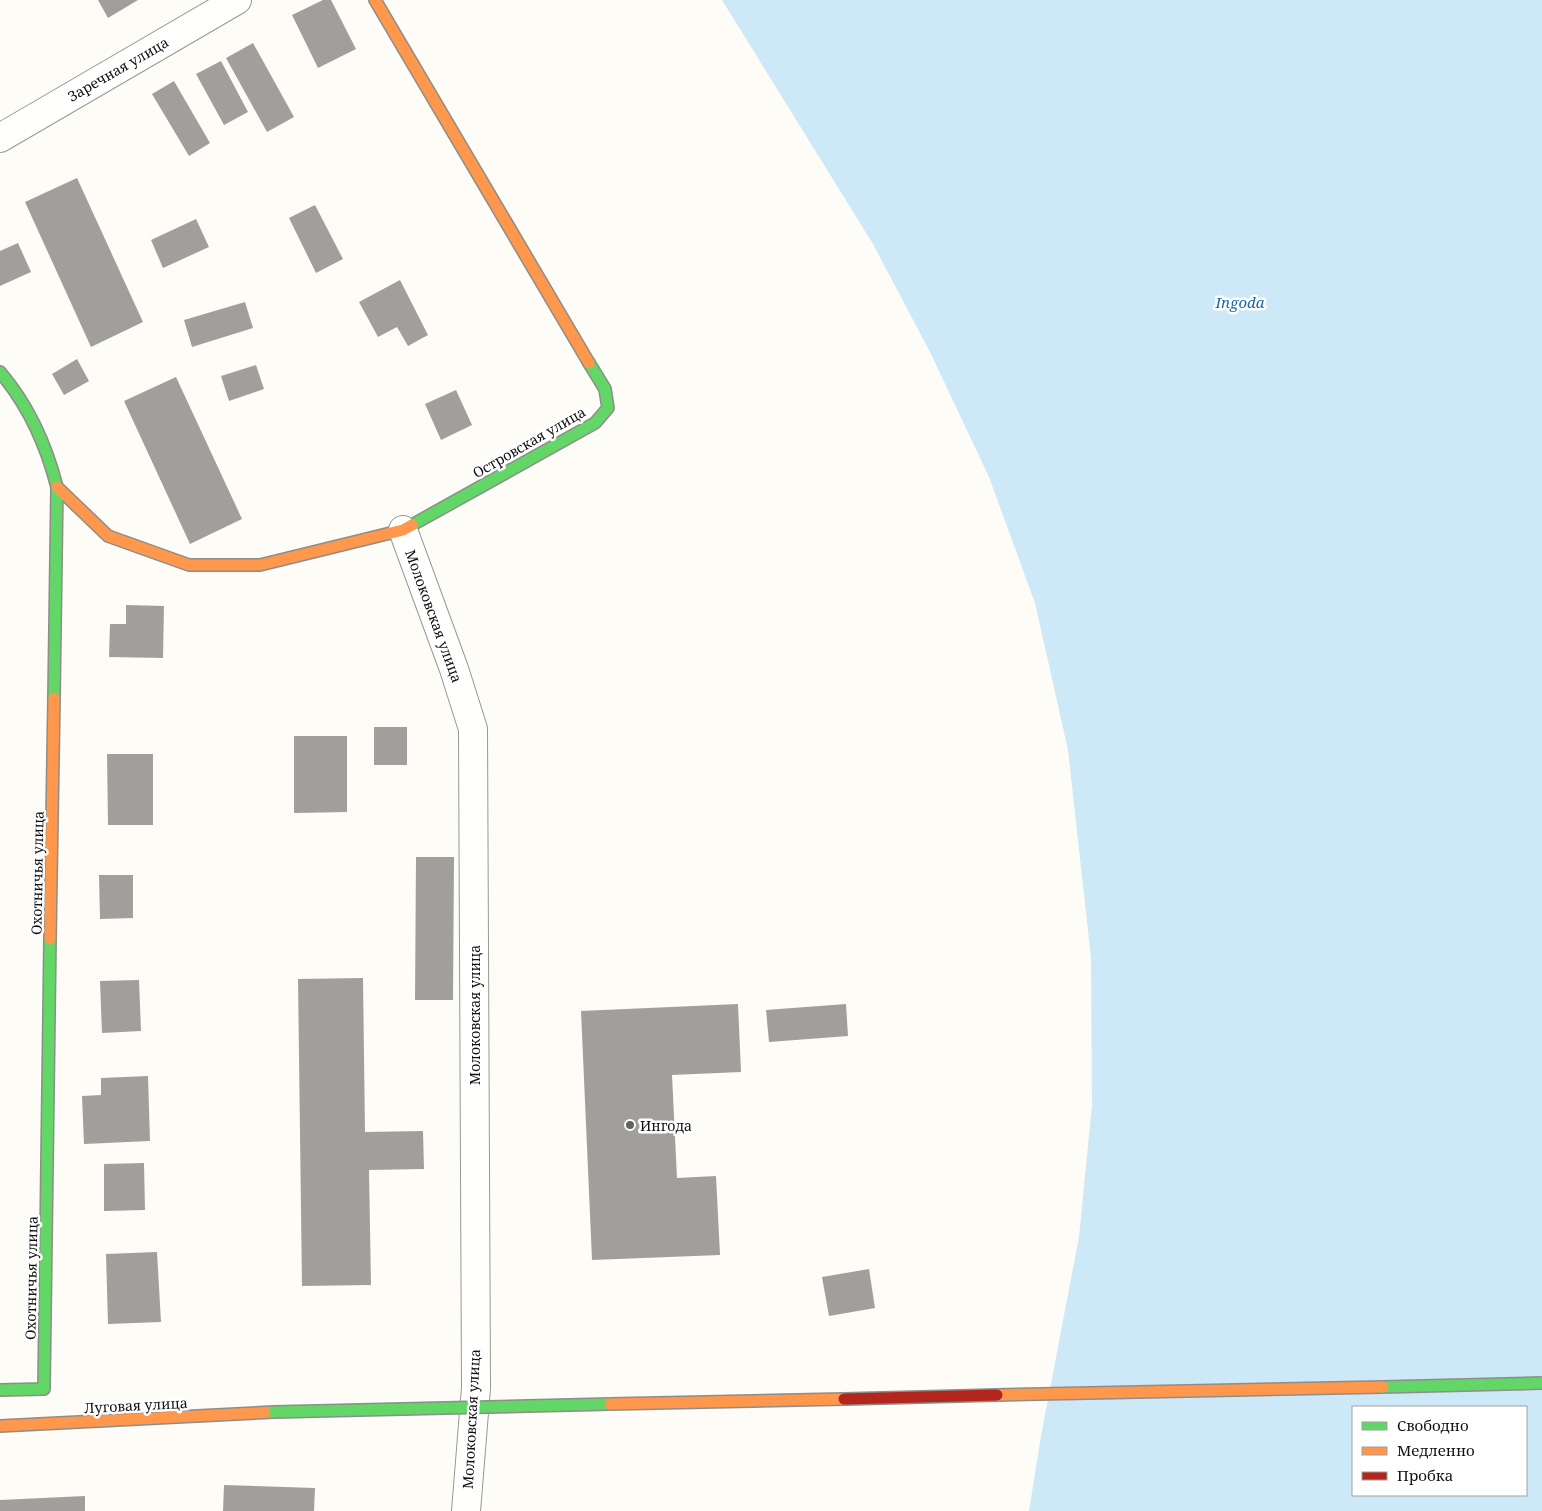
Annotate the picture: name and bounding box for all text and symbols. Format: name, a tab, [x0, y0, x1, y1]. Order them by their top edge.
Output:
street label: Заречная улица	[64, 32, 172, 106]
water label: Ingoda	[1215, 292, 1265, 312]
street label: Островская улица	[469, 402, 589, 482]
street label: Молоковская улица	[401, 547, 467, 685]
street label: Охотничья улица	[26, 811, 48, 935]
street label: Молоковская улица	[465, 945, 484, 1085]
place label: Ингода	[640, 1116, 692, 1135]
marker: Ингода	[624, 1119, 636, 1131]
street label: Охотничья улица	[20, 1216, 42, 1340]
street label: Молоковская улица	[458, 1348, 484, 1490]
street label: Луговая улица	[84, 1393, 188, 1417]
legend	[1352, 1406, 1527, 1496]
text: Свободно	[1397, 1415, 1469, 1435]
text: Медленно	[1397, 1440, 1475, 1460]
text: Пробка	[1397, 1465, 1453, 1485]

